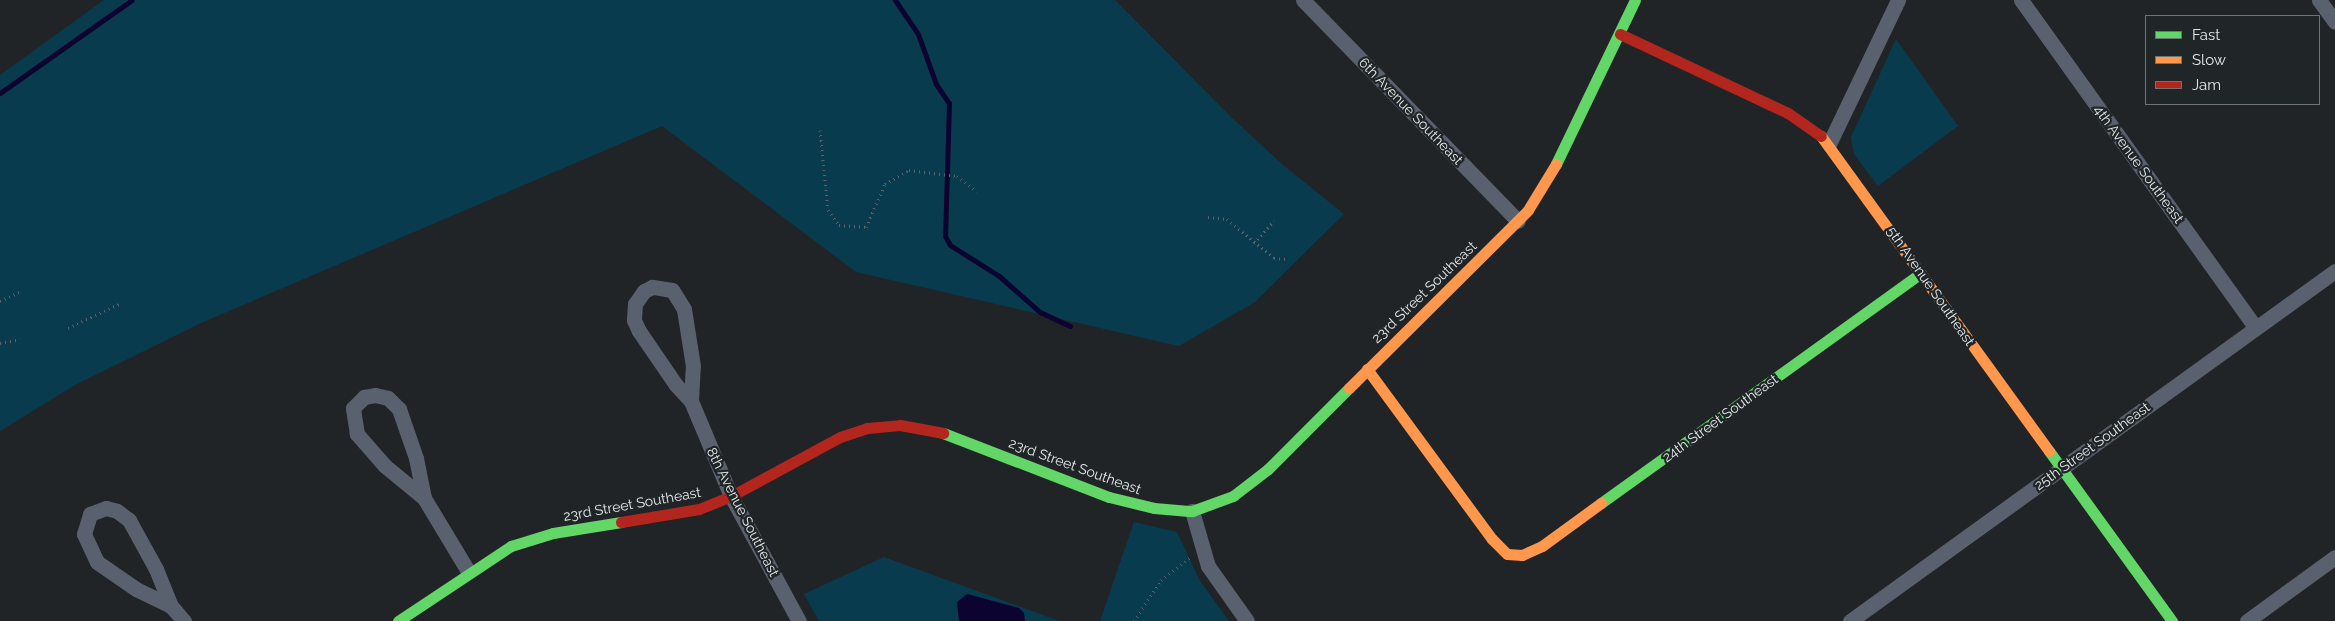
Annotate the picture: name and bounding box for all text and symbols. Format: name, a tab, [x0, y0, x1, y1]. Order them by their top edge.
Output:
legend	[2145, 15, 2320, 105]
text: Fast	[2192, 26, 2220, 44]
text: Slow	[2192, 51, 2226, 69]
street label: 6th Avenue Southeast	[1355, 54, 1467, 168]
text: Jam	[2192, 76, 2221, 94]
street label: 4th Avenue Southeast	[2090, 102, 2188, 226]
street label: 5th Avenue Southeast	[1883, 223, 1979, 349]
street label: 23rd Street Southeast	[1368, 238, 1480, 346]
street label: 24th Street Southeast	[1659, 370, 1781, 466]
street label: 25th Street Southeast	[2031, 398, 2153, 494]
street label: 23rd Street Southeast	[1007, 434, 1143, 498]
street label: 8th Avenue Southeast	[703, 445, 783, 579]
street label: 23rd Street Southeast	[562, 484, 702, 524]

